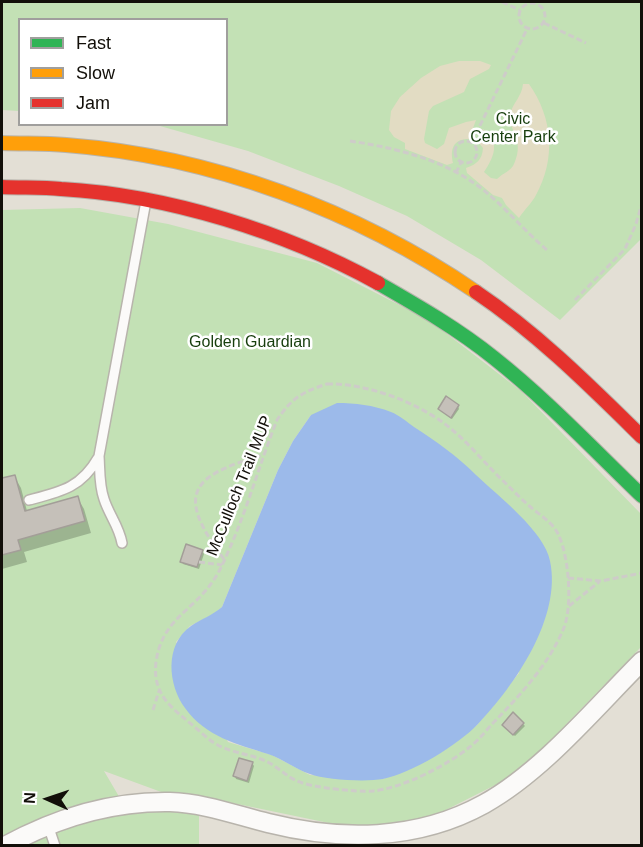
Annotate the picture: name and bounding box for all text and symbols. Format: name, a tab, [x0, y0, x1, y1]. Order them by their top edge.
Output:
legend	[18, 18, 228, 126]
text: Fast	[76, 33, 111, 53]
text: Slow	[76, 63, 115, 83]
text: Jam	[76, 93, 110, 113]
park label: Civic Center Park	[470, 110, 556, 148]
park label: Golden Guardian	[189, 333, 311, 353]
street label: McCulloch Trail MUP	[203, 413, 277, 559]
north arrow	[18, 769, 78, 829]
text: N	[21, 792, 38, 804]

